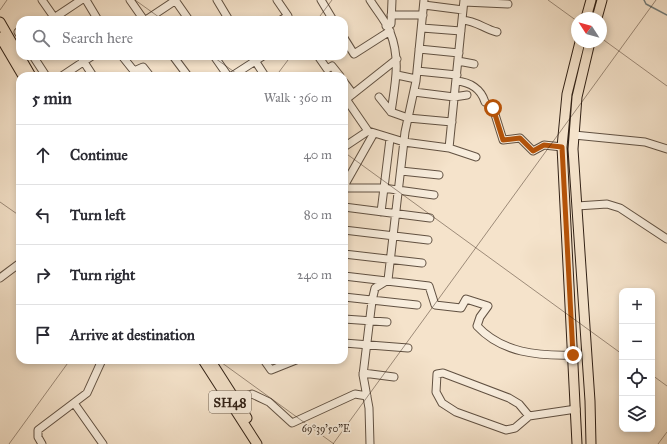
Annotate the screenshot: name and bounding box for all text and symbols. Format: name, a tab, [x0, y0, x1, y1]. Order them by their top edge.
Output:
north arrow	[571, 12, 607, 48]
search box	[16, 16, 348, 60]
icon: search	[30, 27, 52, 49]
text: Search here	[62, 29, 133, 47]
text: 5 min	[32, 88, 72, 109]
text: Walk · 360 m	[264, 90, 332, 106]
route start	[484, 99, 502, 117]
icon: ahead	[32, 144, 54, 166]
text: Continue	[70, 146, 128, 164]
text: 40 m	[303, 147, 332, 163]
icon: left	[32, 204, 54, 226]
text: Turn left	[70, 206, 126, 224]
text: 80 m	[304, 207, 332, 223]
icon: right	[32, 264, 54, 286]
text: Turn right	[70, 266, 135, 284]
text: 240 m	[297, 267, 332, 283]
map controls	[619, 288, 655, 432]
button: +	[619, 288, 655, 324]
icon: arrive	[32, 324, 54, 346]
button: −	[619, 324, 655, 360]
text: Arrive at destination	[70, 326, 195, 344]
route end	[564, 346, 582, 364]
button: locate	[619, 360, 655, 396]
road number: SH48	[209, 391, 251, 413]
button: layers	[619, 396, 655, 432]
text: 69°39'50"E	[302, 423, 350, 435]

